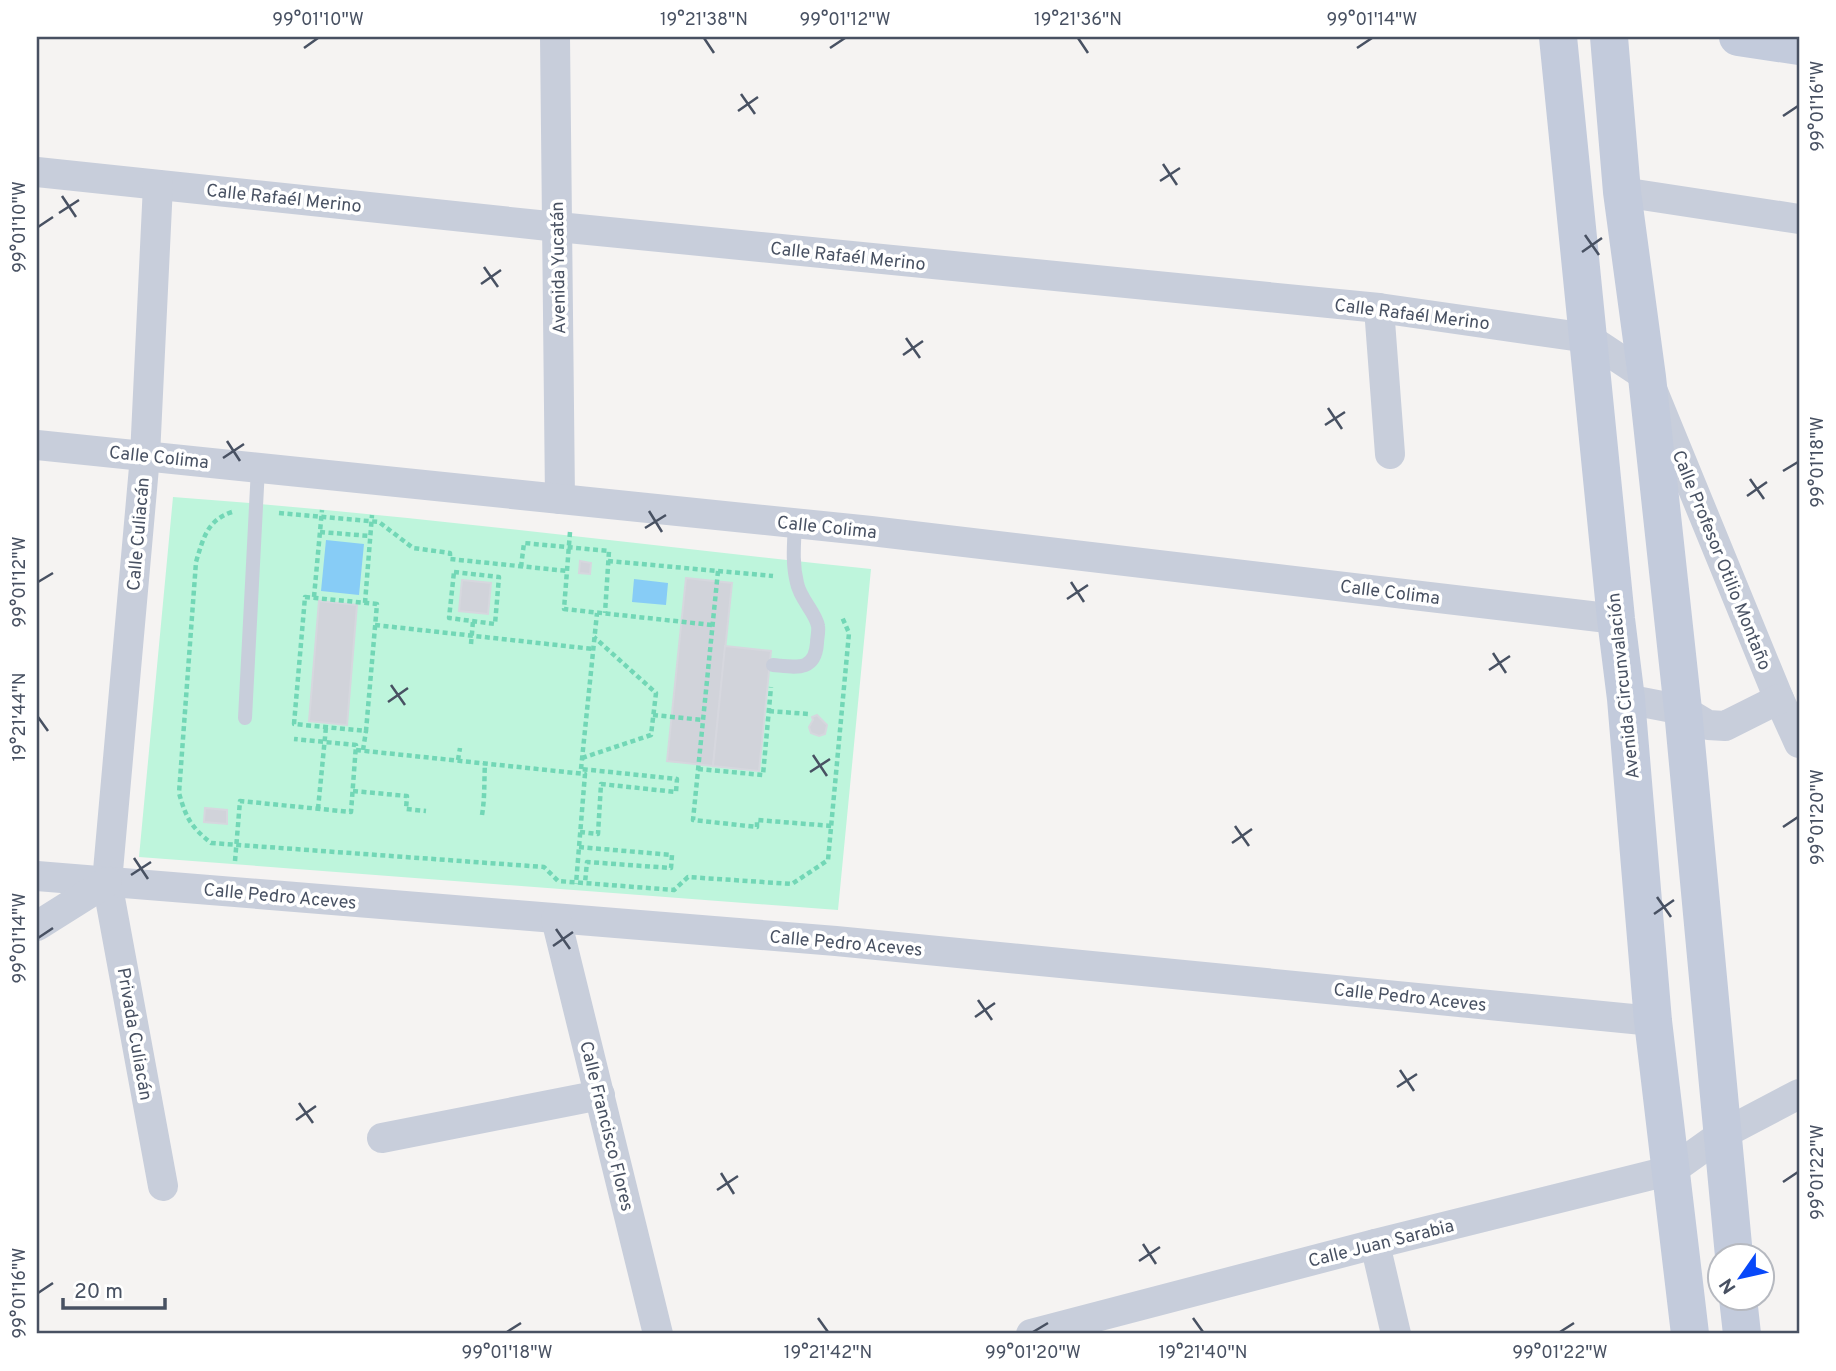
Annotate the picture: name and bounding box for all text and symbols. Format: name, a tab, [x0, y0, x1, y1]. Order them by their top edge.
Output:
text: 99°01'10"W	[272, 9, 364, 32]
text: 19°21'38"N	[660, 9, 748, 32]
text: 99°01'12"W	[799, 9, 891, 32]
text: 19°21'36"N	[1034, 9, 1122, 32]
text: 99°01'14"W	[1327, 9, 1417, 32]
text: 99°01'16"W	[1807, 61, 1830, 151]
street label: Calle Rafaél Merino	[205, 180, 363, 219]
text: 99°01'10"W	[9, 181, 32, 273]
street label: Avenida Yucatán	[547, 201, 572, 335]
street label: Calle Rafaél Merino	[769, 238, 927, 277]
street label: Calle Rafaél Merino	[1333, 295, 1491, 336]
text: 99°01'18"W	[1807, 416, 1830, 508]
street label: Calle Colima	[108, 442, 210, 475]
street label: Calle Profesor Otilio Montaño	[1666, 447, 1775, 674]
street label: Calle Culiacán	[123, 476, 156, 592]
street label: Calle Colima	[776, 512, 878, 545]
text: 99°01'12"W	[9, 536, 32, 628]
street label: Calle Colima	[1339, 576, 1441, 611]
street label: Avenida Circunvalación	[1603, 591, 1646, 780]
text: 19°21'44"N	[9, 673, 32, 761]
text: 99°01'20"W	[1807, 769, 1830, 865]
street label: Calle Pedro Aceves	[202, 879, 357, 916]
text: 99°01'14"W	[9, 893, 32, 983]
street label: Calle Pedro Aceves	[768, 926, 923, 963]
street label: Privada Culiacán	[111, 966, 157, 1103]
street label: Calle Pedro Aceves	[1332, 979, 1487, 1018]
street label: Calle Francisco Flores	[573, 1039, 638, 1214]
text: 99°01'22"W	[1807, 1124, 1830, 1220]
street label: Calle Juan Sarabia	[1306, 1215, 1457, 1274]
north arrow	[1706, 1242, 1776, 1312]
text: 99°01'16"W	[9, 1248, 32, 1338]
scale bar	[63, 1266, 164, 1310]
text: N	[1715, 1273, 1742, 1298]
text: 20 m	[74, 1279, 123, 1306]
text: 99°01'18"W	[461, 1342, 553, 1365]
text: 19°21'42"N	[784, 1342, 872, 1365]
text: 99°01'20"W	[985, 1342, 1081, 1365]
text: 19°21'40"N	[1158, 1342, 1248, 1365]
text: 99°01'22"W	[1512, 1342, 1608, 1365]

